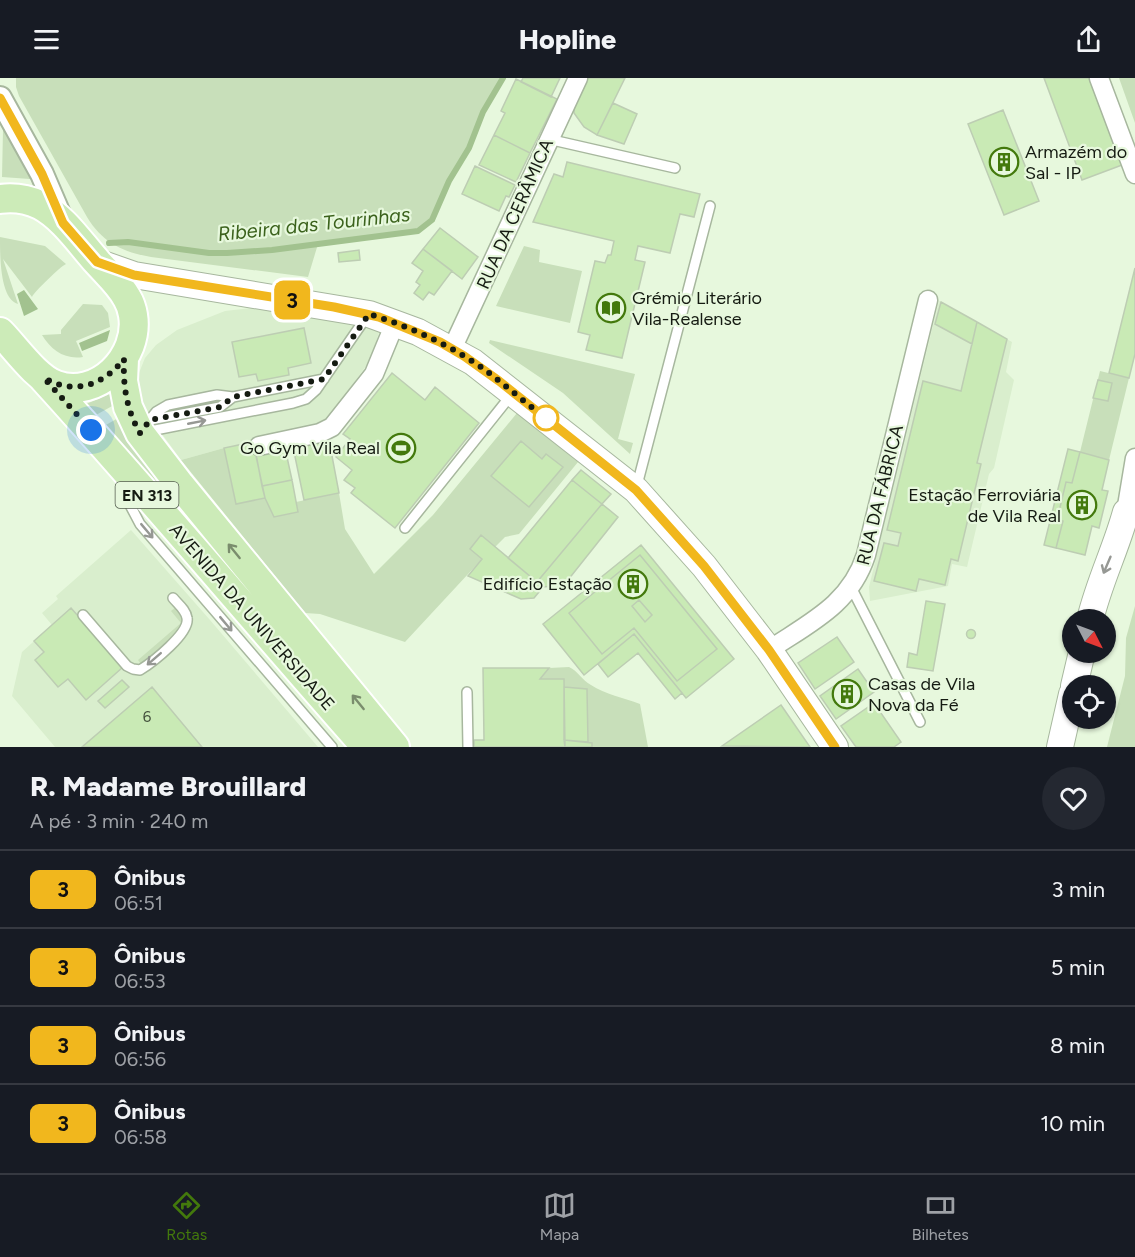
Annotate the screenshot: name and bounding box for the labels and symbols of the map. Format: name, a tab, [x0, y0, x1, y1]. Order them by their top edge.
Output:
street label: RUA DA CERÂMICA	[472, 136, 558, 292]
place label: Armazém do Sal - IP	[1025, 141, 1127, 184]
building icon: Armazém do Sal - IP	[988, 146, 1020, 178]
water label: Ribeira das Tourinhas	[217, 202, 412, 246]
line badge: 3	[272, 280, 312, 320]
place label: Grémio Literário Vila-Realense	[632, 287, 762, 330]
library icon: Grémio Literário Vila-Realense	[595, 292, 627, 324]
unlabelled marker	[533, 405, 559, 431]
your location	[76, 415, 106, 445]
one-way arrow	[187, 416, 207, 427]
street label: RUA DA FÁBRICA	[852, 423, 908, 567]
sports icon: Go Gym Vila Real	[385, 432, 417, 464]
place label: Go Gym Vila Real	[240, 437, 380, 459]
road number: EN 313	[116, 482, 178, 508]
place label: Estação Ferroviária de Vila Real	[908, 484, 1061, 527]
building icon: Estação Ferroviária de Vila Real	[1066, 489, 1098, 521]
street label: AVENIDA DA UNIVERSIDADE	[165, 519, 339, 715]
one-way arrow	[140, 523, 153, 539]
one-way arrow	[228, 543, 241, 559]
one-way arrow	[1101, 556, 1113, 574]
building icon: Edifício Estação	[617, 568, 649, 600]
place label: Edifício Estação	[483, 573, 612, 595]
north arrow	[1062, 609, 1116, 663]
one-way arrow	[219, 616, 233, 631]
one-way arrow	[147, 652, 162, 666]
place label: Casas de Vila Nova da Fé	[868, 673, 975, 716]
building icon: Casas de Vila Nova da Fé	[831, 678, 863, 710]
one-way arrow	[351, 695, 365, 710]
house number: 6	[143, 708, 152, 726]

